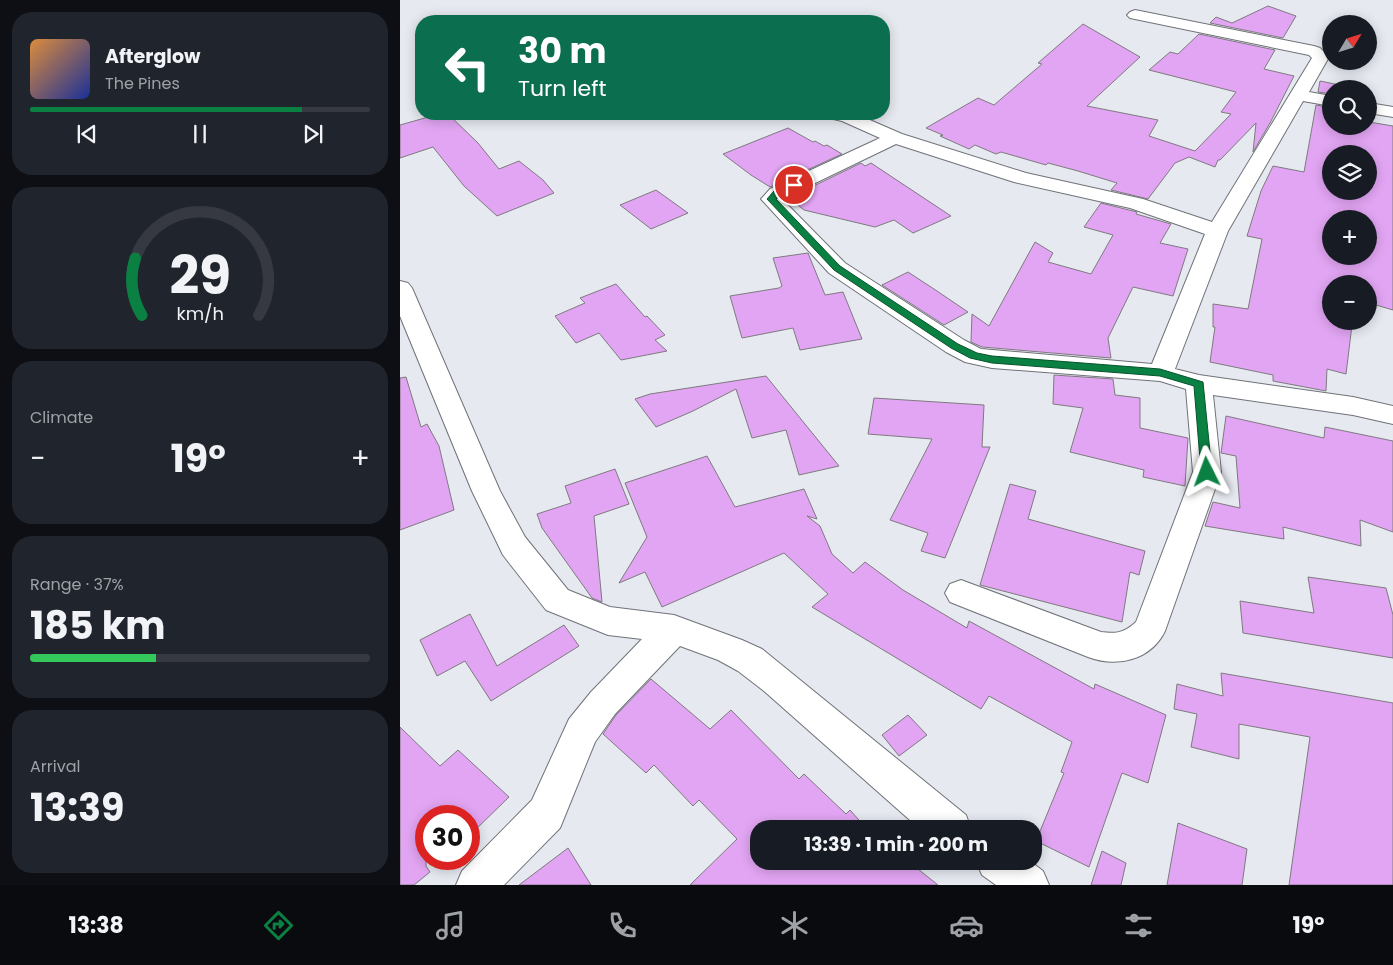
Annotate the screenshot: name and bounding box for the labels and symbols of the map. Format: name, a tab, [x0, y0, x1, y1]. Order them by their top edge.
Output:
north arrow	[1322, 15, 1378, 70]
pin	[773, 164, 815, 206]
position arrow	[1180, 445, 1232, 497]
speed limit sign: 30	[415, 805, 480, 870]

